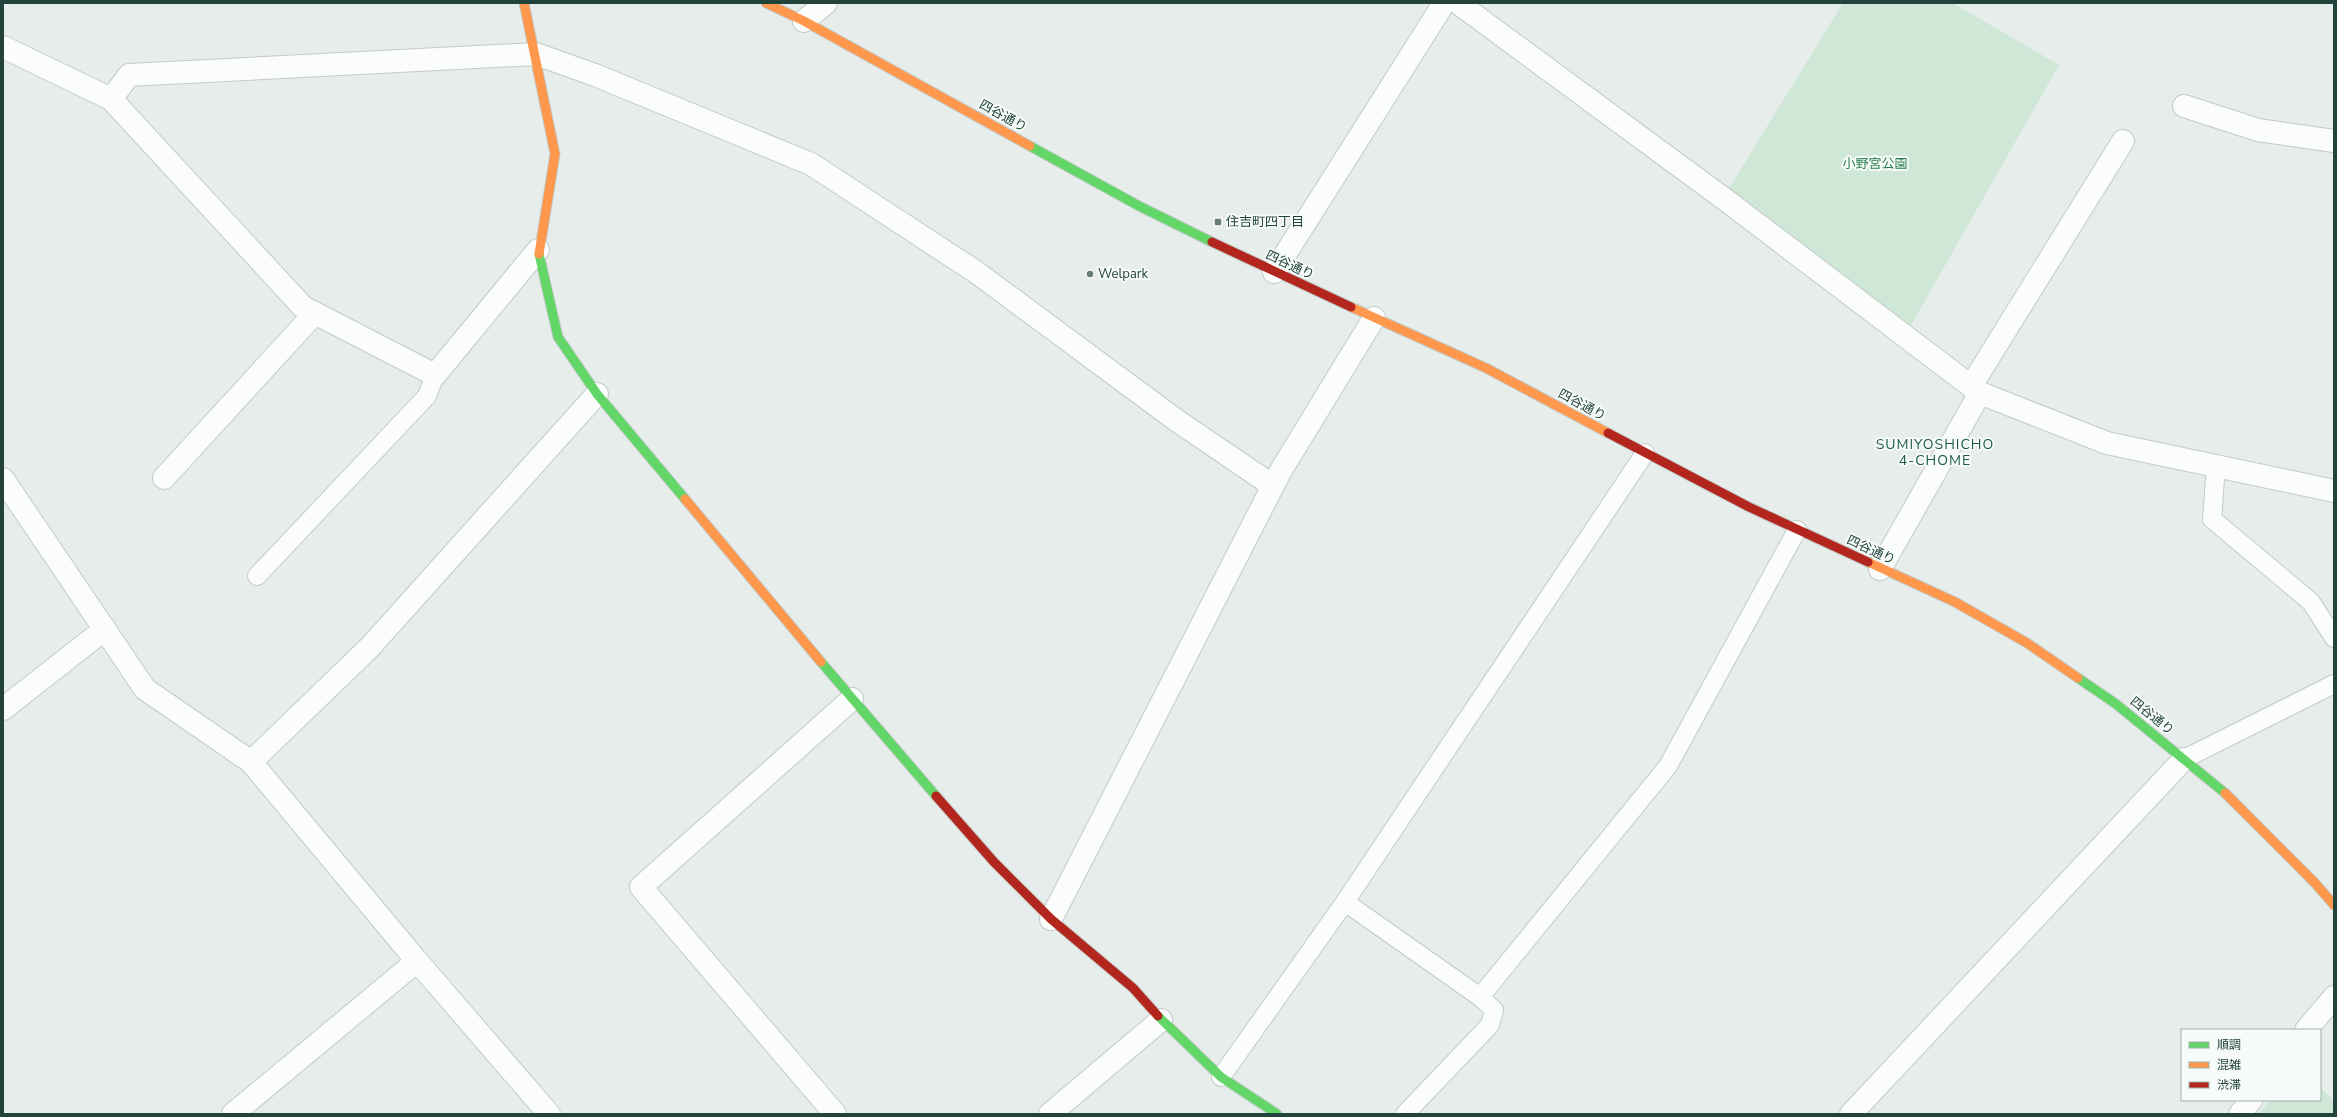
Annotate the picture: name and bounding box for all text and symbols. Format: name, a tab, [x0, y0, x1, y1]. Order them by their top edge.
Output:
street label: 四谷通り	[976, 96, 1030, 136]
park label: 小野宮公園	[1842, 155, 1908, 173]
place label: 住吉町四丁目	[1226, 213, 1304, 231]
marker: 住吉町四丁目	[1213, 217, 1223, 227]
street label: 四谷通り	[1263, 246, 1317, 284]
place label: Welpark	[1098, 265, 1148, 283]
marker: Welpark	[1085, 269, 1095, 279]
street label: 四谷通り	[1555, 385, 1609, 425]
district label: SUMIYOSHICHO 4-CHOME	[1876, 435, 1994, 470]
street label: 四谷通り	[1844, 531, 1898, 569]
street label: 四谷通り	[2126, 693, 2178, 739]
legend	[2181, 1029, 2321, 1101]
text: 順調	[2217, 1037, 2241, 1053]
text: 混雑	[2217, 1057, 2241, 1073]
text: 渋滞	[2217, 1077, 2241, 1093]

